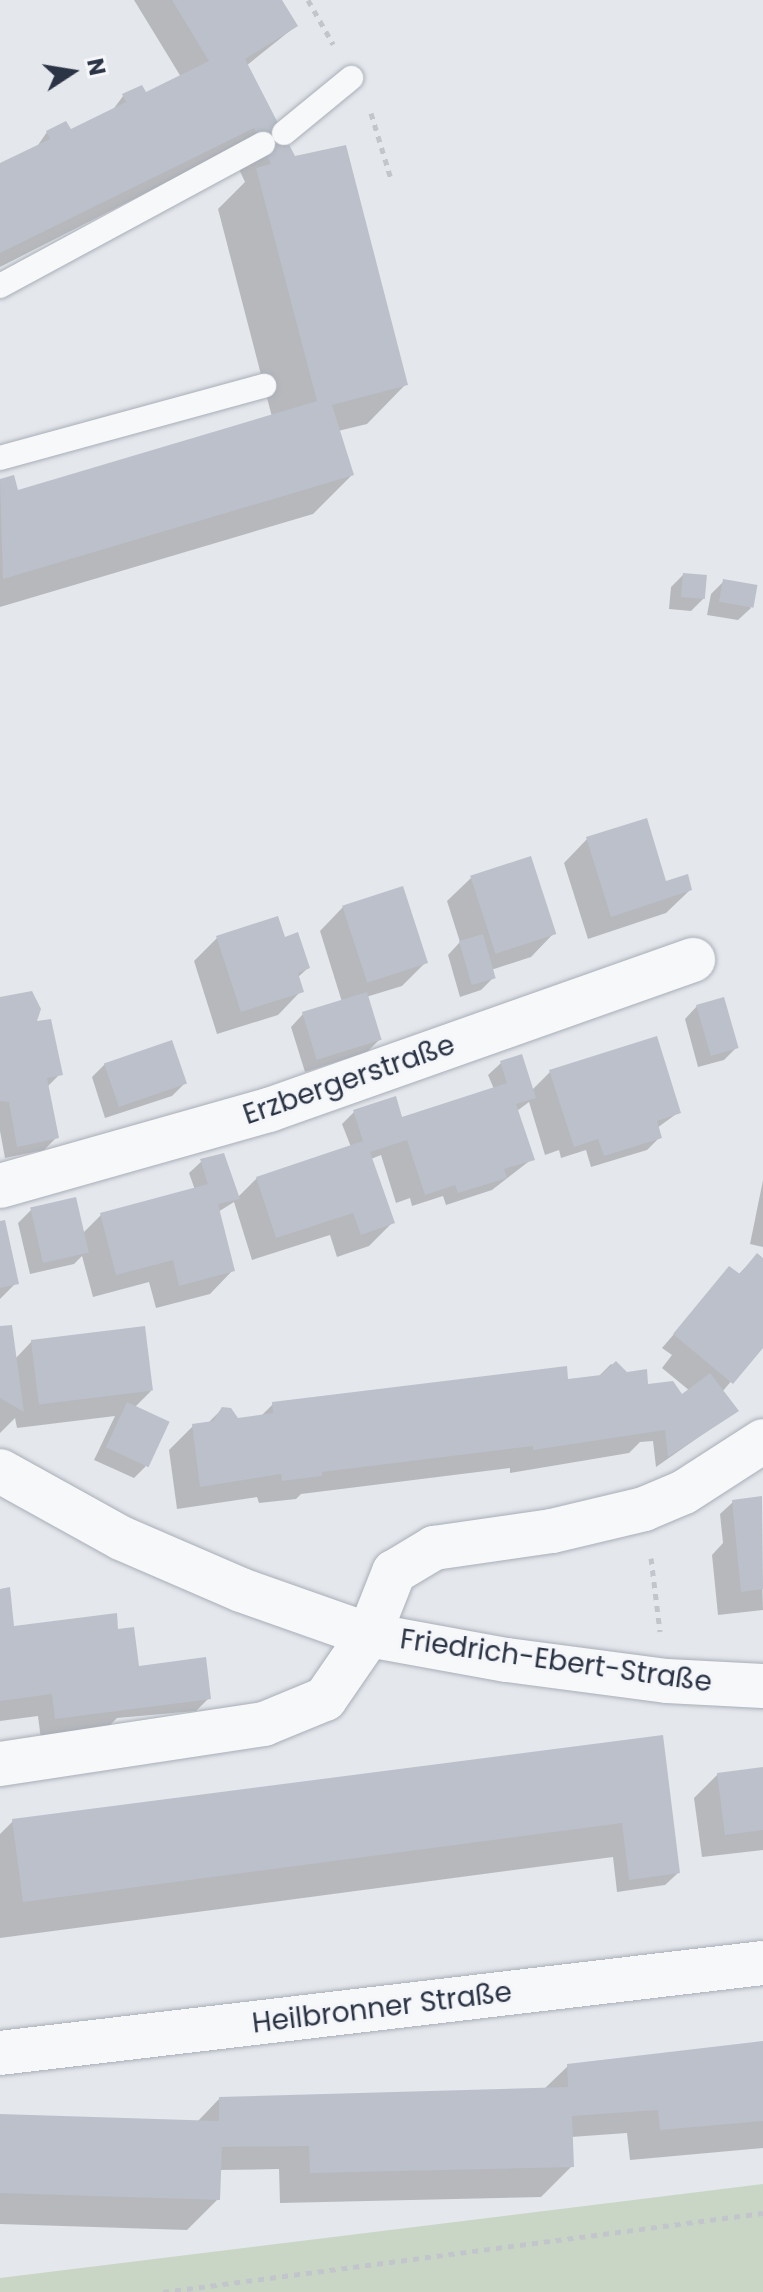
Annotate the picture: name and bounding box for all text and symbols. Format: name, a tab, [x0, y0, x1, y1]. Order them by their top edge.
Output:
north arrow	[32, 32, 112, 112]
text: N	[79, 56, 113, 78]
street label: Erzbergerstraße	[239, 1028, 459, 1132]
street label: Friedrich-Ebert-Straße	[398, 1622, 714, 1700]
street label: Heilbronner Straße	[250, 1975, 514, 2041]

